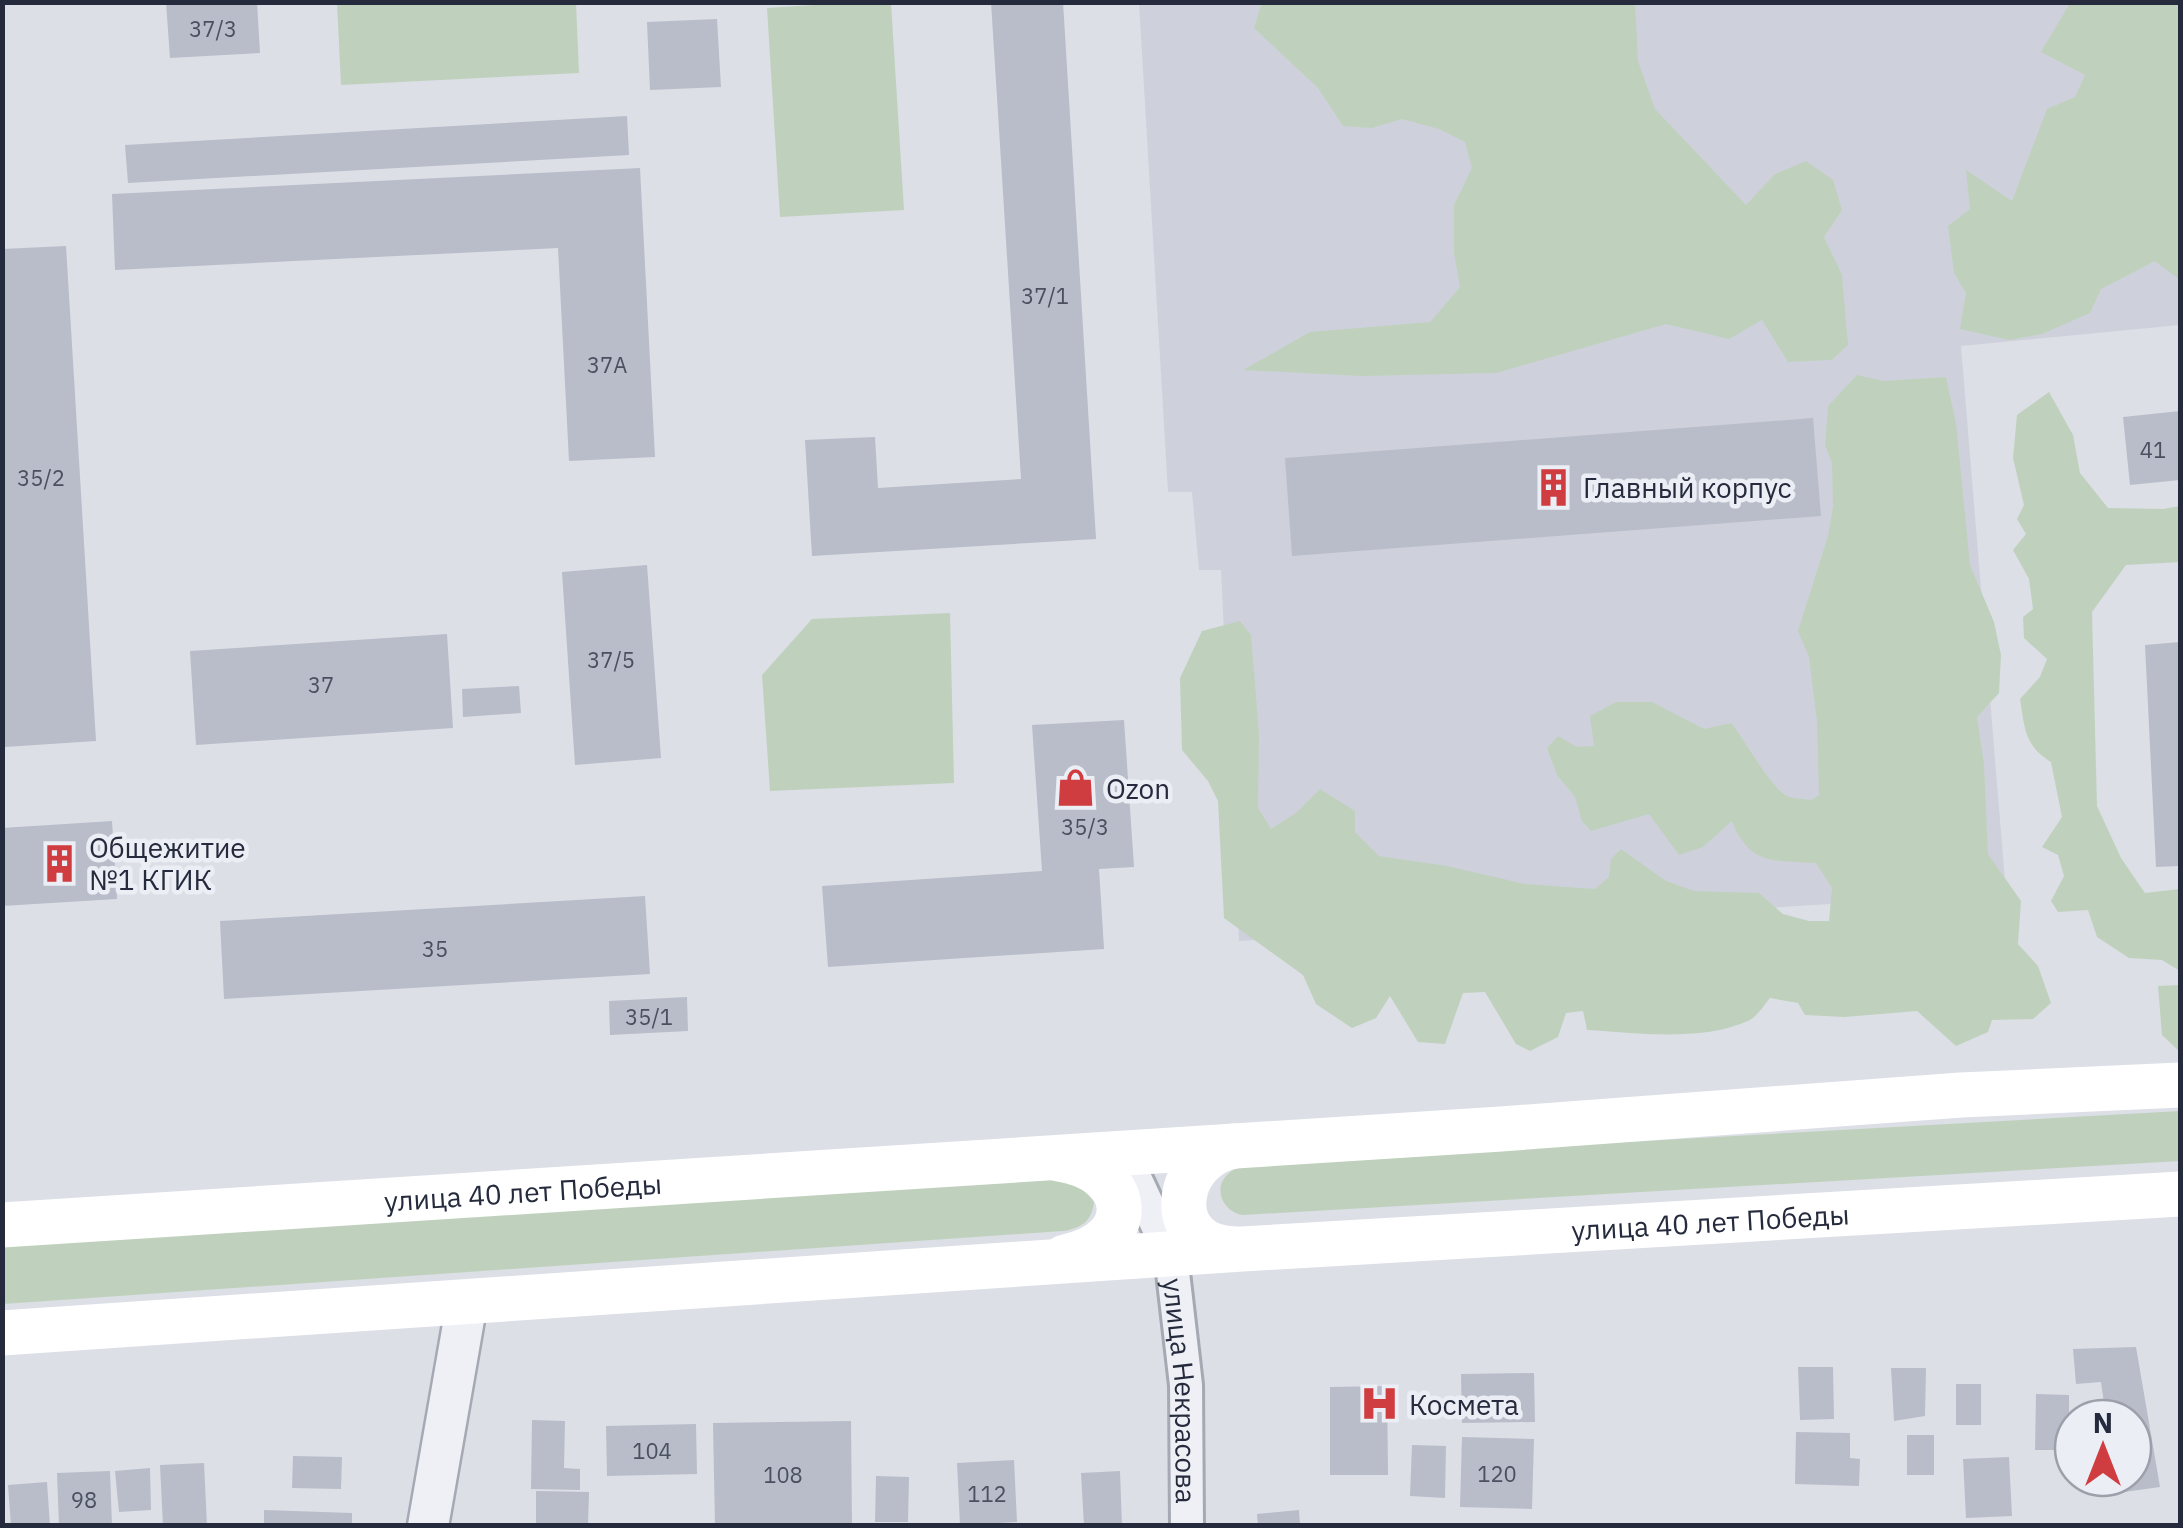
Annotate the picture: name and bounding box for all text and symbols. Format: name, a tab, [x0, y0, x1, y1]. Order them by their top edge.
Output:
house number: 37/3	[189, 14, 237, 43]
house number: 37/1	[1021, 281, 1069, 310]
house number: 37А	[587, 350, 627, 379]
house number: 41	[2140, 435, 2166, 464]
house number: 35/2	[17, 463, 65, 492]
building icon: Главный корпус	[1532, 466, 1574, 508]
place label: Главный корпус	[1583, 469, 1792, 506]
house number: 37/5	[587, 645, 635, 674]
house number: 37	[308, 670, 334, 699]
shop icon: Ozon	[1055, 767, 1097, 809]
place label: Ozon	[1106, 770, 1170, 807]
house number: 35/3	[1061, 812, 1109, 841]
place label: Общежитие №1 КГИК	[89, 829, 246, 898]
building icon: Общежитие №1 КГИК	[38, 842, 80, 884]
house number: 35	[422, 934, 448, 963]
house number: 35/1	[625, 1002, 673, 1031]
street label: улица 40 лет Победы	[383, 1164, 663, 1219]
street label: улица 40 лет Победы	[1570, 1195, 1850, 1248]
street label: улица Некрасова	[1155, 1276, 1205, 1504]
hospital icon: Космета	[1358, 1383, 1400, 1425]
place label: Космета	[1409, 1386, 1519, 1423]
north arrow	[2053, 1398, 2153, 1498]
text: N	[2093, 1404, 2113, 1441]
house number: 104	[632, 1436, 672, 1465]
house number: 120	[1477, 1459, 1517, 1488]
house number: 108	[763, 1460, 803, 1489]
house number: 112	[967, 1479, 1007, 1508]
house number: 98	[71, 1485, 97, 1514]

